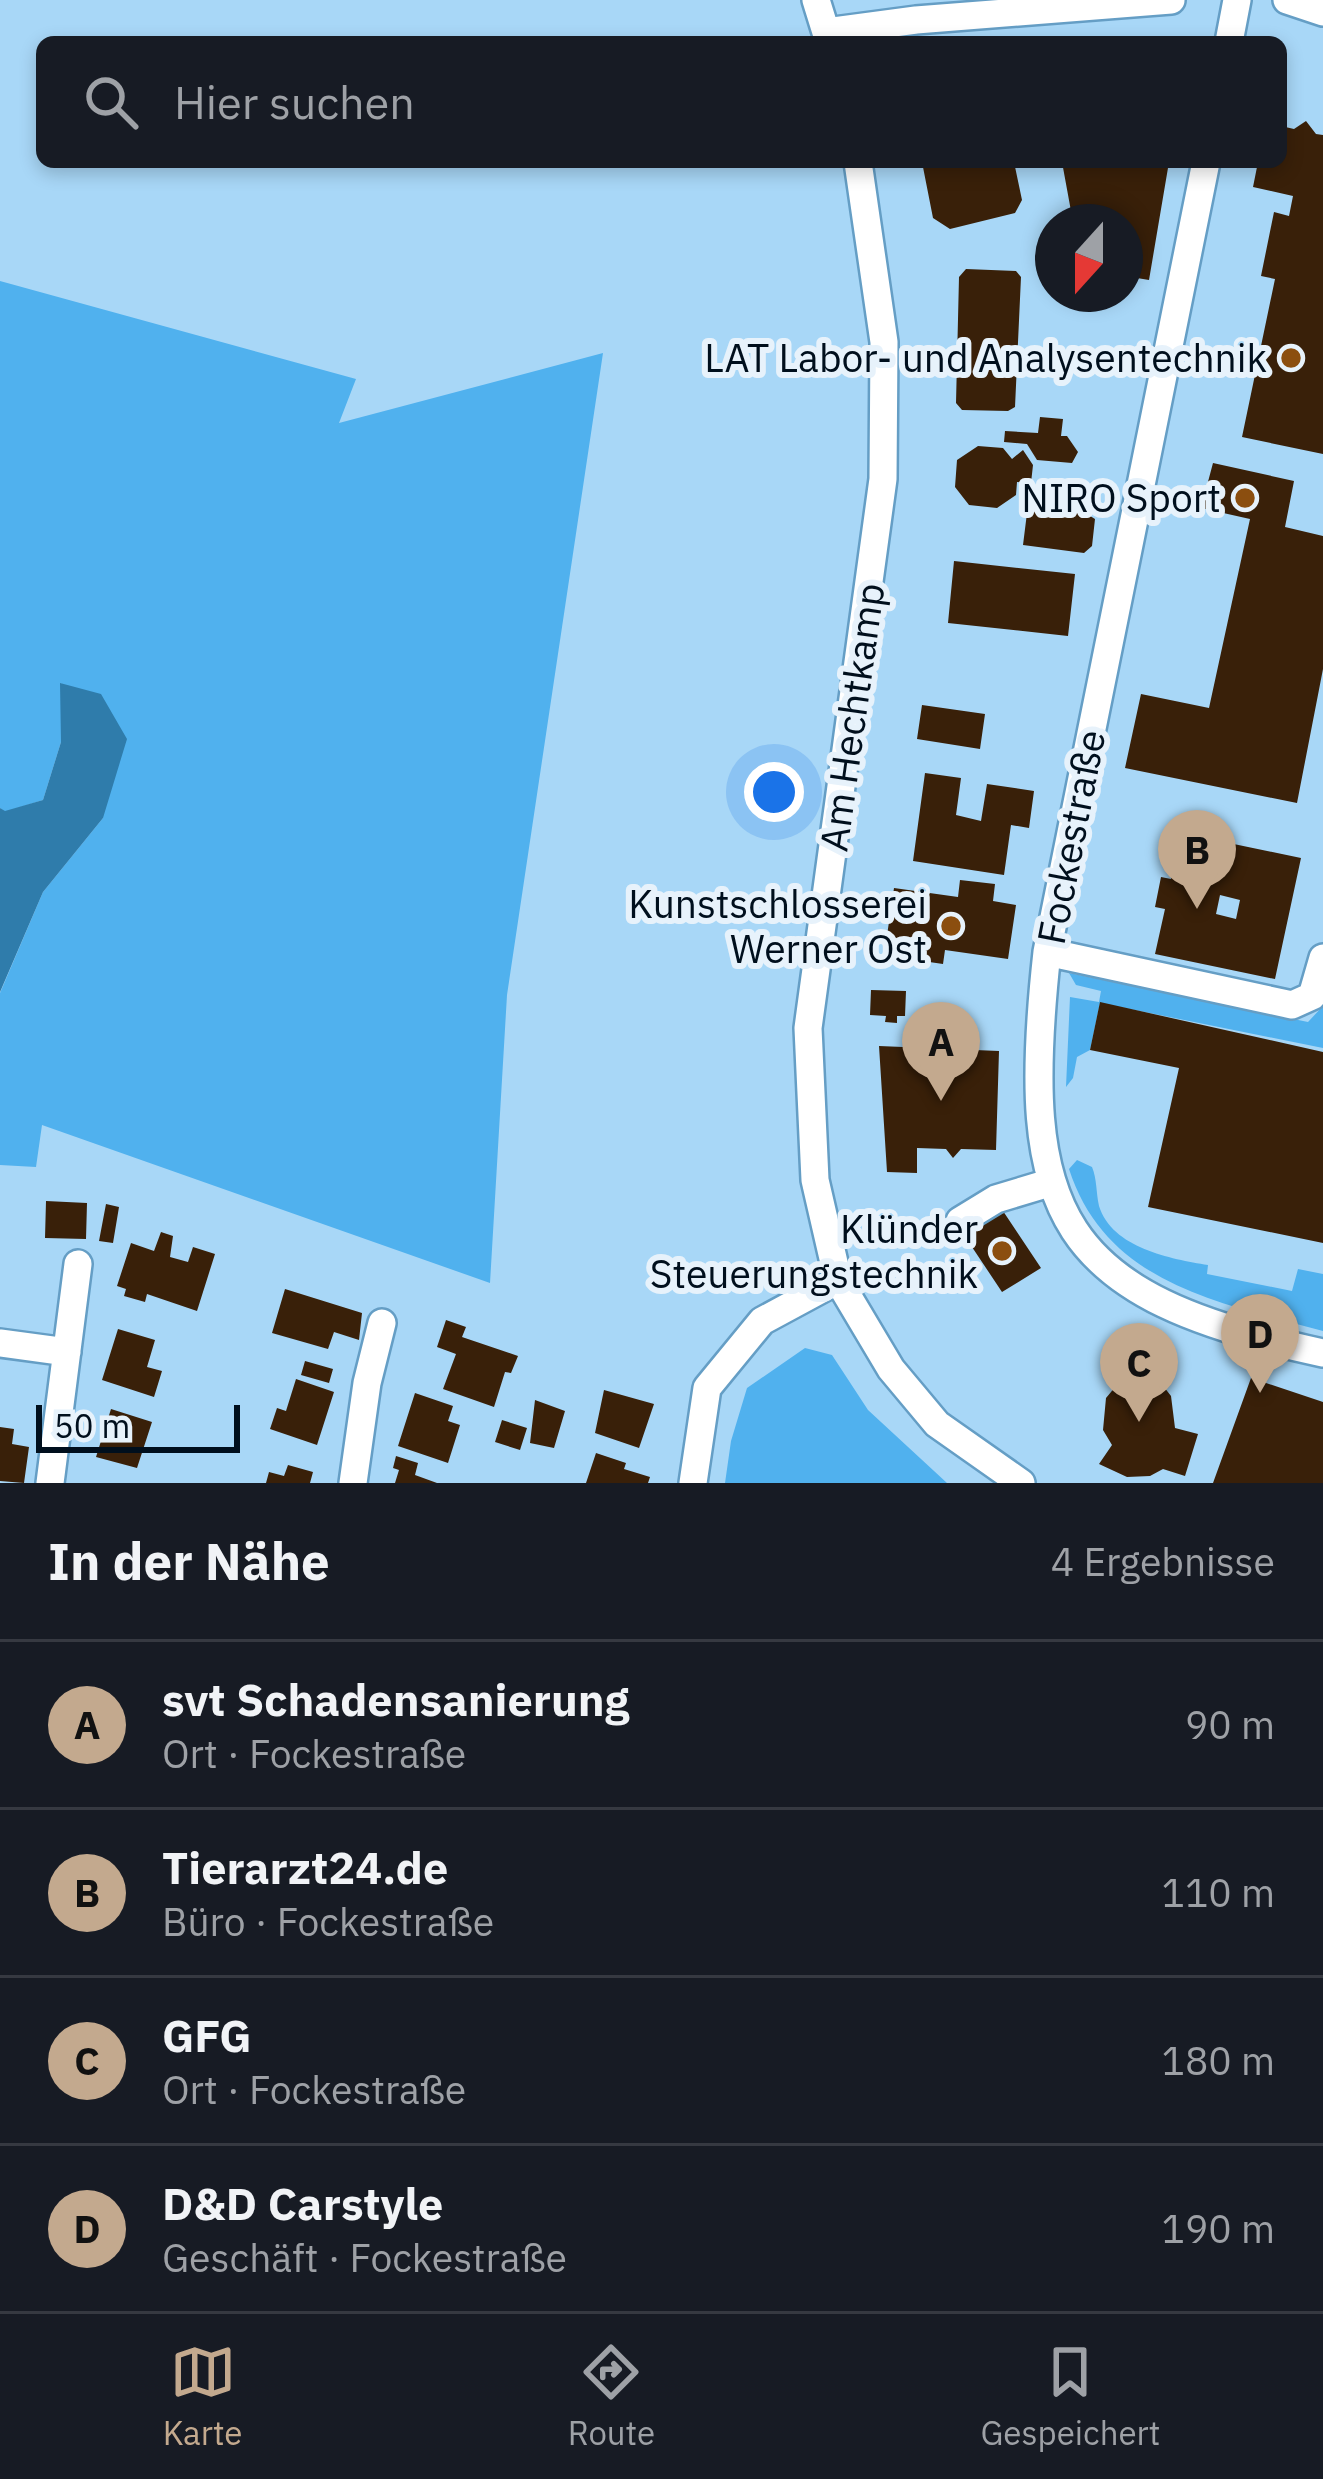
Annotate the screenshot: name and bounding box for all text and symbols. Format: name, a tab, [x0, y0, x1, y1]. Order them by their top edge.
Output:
search box	[36, 36, 1287, 168]
icon: search	[78, 69, 144, 135]
text: Hier suchen	[174, 73, 415, 131]
north arrow	[1035, 204, 1143, 312]
place label: LAT Labor- und Analysentechnik	[704, 332, 1267, 383]
marker: LAT Labor- und Analysentechnik	[1278, 345, 1304, 371]
place label: NIRO Sport	[1021, 472, 1221, 523]
marker: NIRO Sport	[1232, 485, 1258, 511]
street label: Am Hechtkamp	[807, 579, 896, 854]
street label: Fockestraße	[1025, 725, 1116, 948]
your location	[744, 762, 804, 822]
pin: B	[1158, 810, 1236, 909]
place label: Kunstschlosserei Werner Ost	[628, 878, 927, 974]
marker: Kunstschlosserei Werner Ost	[938, 913, 964, 939]
pin: A	[902, 1002, 980, 1101]
place label: Klünder Steuerungstechnik	[650, 1203, 978, 1299]
marker: Klünder Steuerungstechnik	[989, 1238, 1015, 1264]
pin: D	[1221, 1294, 1299, 1393]
pin: C	[1100, 1323, 1178, 1422]
scale bar	[36, 1399, 240, 1452]
text: 50 m	[54, 1404, 130, 1447]
text: In der Nähe	[48, 1528, 330, 1594]
text: 4 Ergebnisse	[1051, 1536, 1275, 1587]
text: svt Schadensanierung	[162, 1670, 629, 1728]
text: A	[74, 1699, 100, 1750]
text: 90 m	[1185, 1699, 1275, 1750]
text: Ort · Fockestraße	[162, 1728, 466, 1779]
text: Tierarzt24.de	[162, 1838, 448, 1896]
text: B	[74, 1867, 100, 1918]
text: 110 m	[1162, 1867, 1275, 1918]
text: Büro · Fockestraße	[162, 1896, 494, 1947]
text: GFG	[162, 2006, 252, 2064]
text: C	[74, 2035, 100, 2086]
text: 180 m	[1162, 2035, 1275, 2086]
text: Ort · Fockestraße	[162, 2064, 466, 2115]
text: D&D Carstyle	[162, 2174, 443, 2232]
text: D	[73, 2203, 101, 2254]
text: 190 m	[1162, 2203, 1275, 2254]
text: Geschäft · Fockestraße	[162, 2232, 567, 2283]
tab: Karte	[163, 2339, 243, 2454]
tab: Route	[568, 2339, 655, 2454]
tab: Gespeichert	[980, 2339, 1160, 2454]

